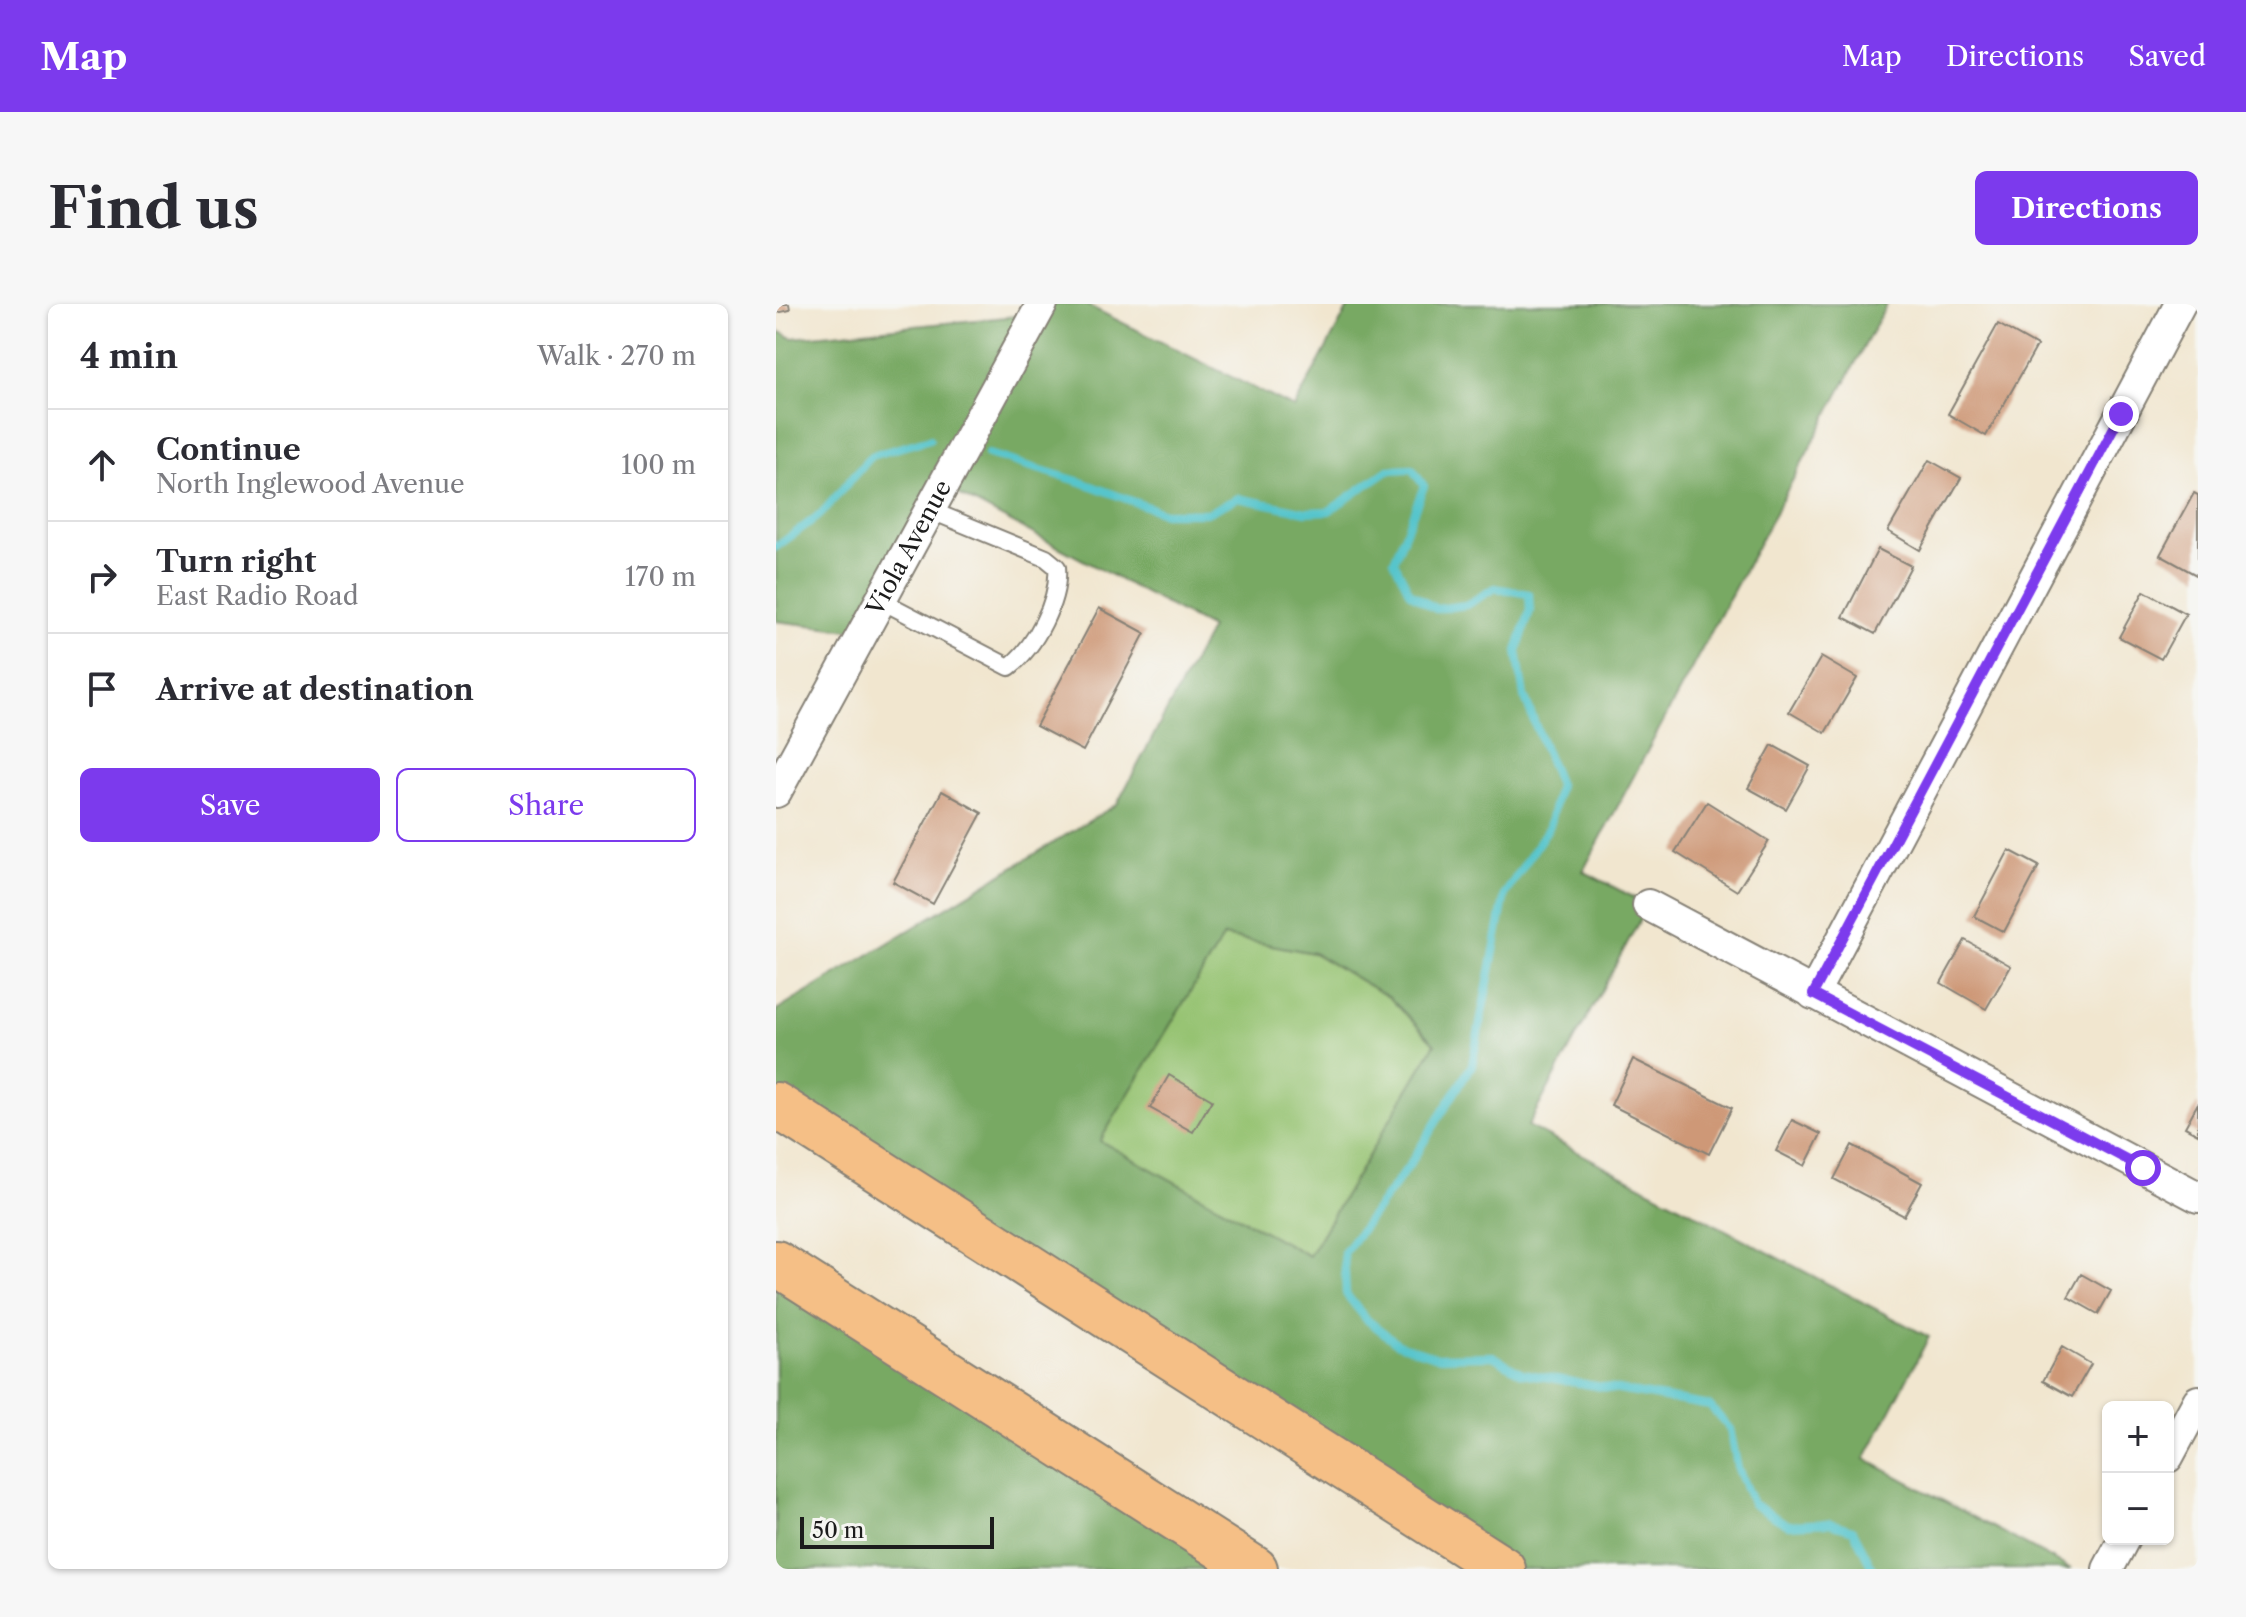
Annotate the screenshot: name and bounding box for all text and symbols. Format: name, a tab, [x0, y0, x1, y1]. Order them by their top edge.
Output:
text: Map	[40, 33, 128, 80]
text: Map	[1842, 39, 1902, 73]
text: Directions	[1946, 39, 2084, 73]
text: Saved	[2128, 39, 2206, 73]
button: Directions	[1975, 171, 2198, 245]
text: Find us	[48, 174, 259, 243]
text: 4 min	[80, 335, 178, 377]
text: Walk · 270 m	[537, 340, 696, 372]
route end	[2103, 396, 2139, 432]
text: Continue	[156, 431, 301, 468]
icon: ahead	[80, 443, 124, 487]
text: 100 m	[621, 449, 696, 481]
text: North Inglewood Avenue	[156, 468, 465, 500]
street label: Viola Avenue	[860, 475, 957, 621]
text: Turn right	[156, 543, 316, 580]
icon: right	[80, 555, 124, 599]
text: 170 m	[625, 561, 696, 593]
text: East Radio Road	[156, 580, 359, 612]
icon: arrive	[80, 667, 124, 711]
text: Arrive at destination	[156, 671, 474, 708]
button: Save	[80, 768, 380, 842]
button: Share	[396, 768, 696, 842]
route start	[2125, 1150, 2161, 1186]
map controls	[2102, 1401, 2174, 1545]
button: +	[2102, 1401, 2174, 1473]
button: −	[2102, 1473, 2174, 1545]
scale bar	[800, 1513, 994, 1549]
text: 50 m	[812, 1517, 864, 1544]

